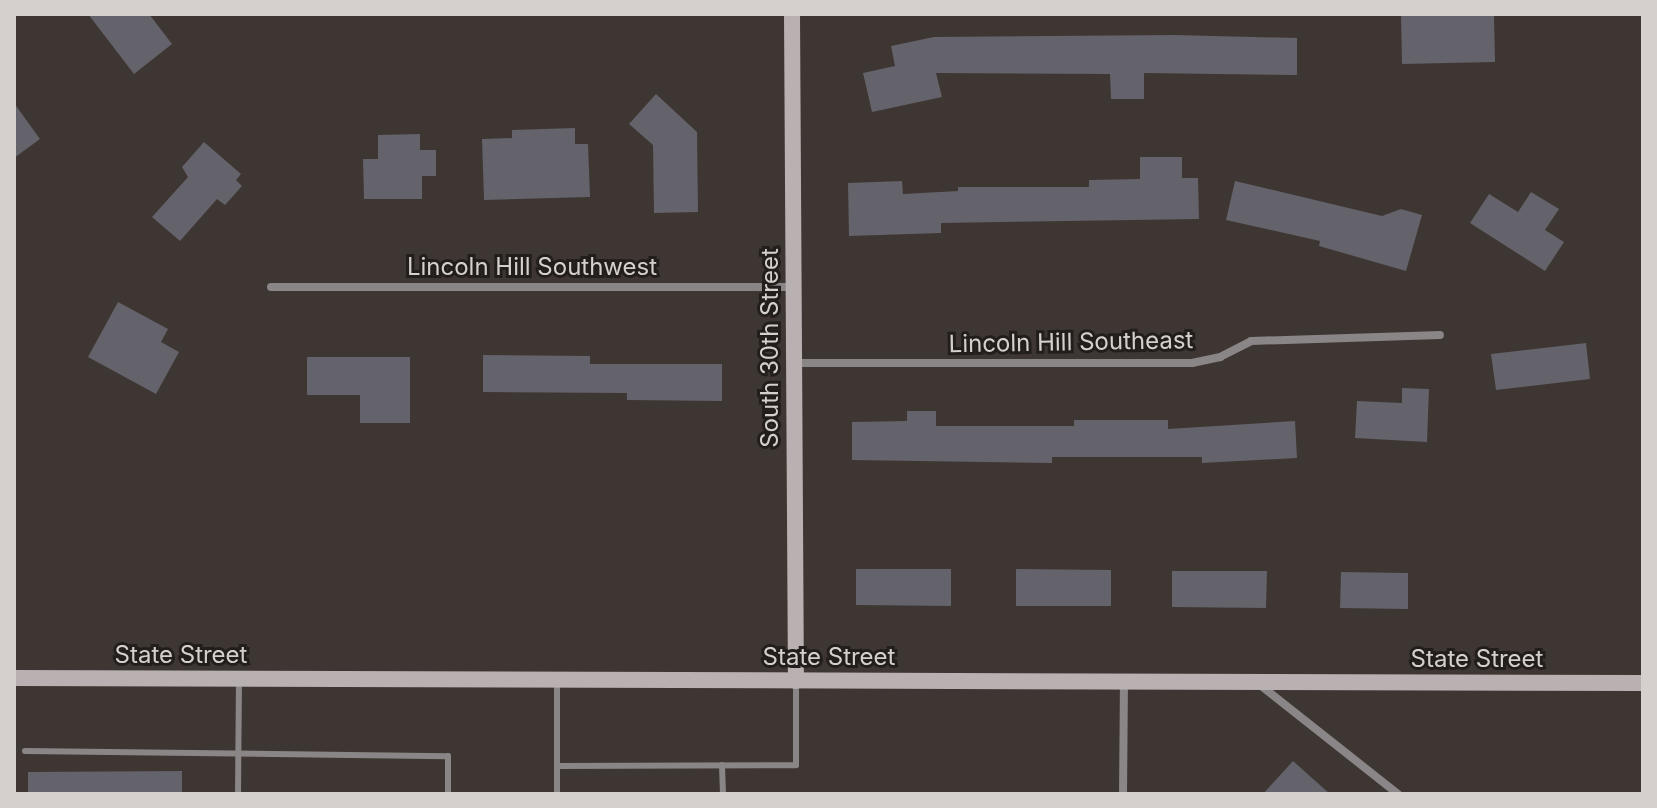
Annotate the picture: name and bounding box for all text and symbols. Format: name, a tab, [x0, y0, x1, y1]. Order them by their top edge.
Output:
street label: South 30th Street	[756, 248, 784, 448]
street label: Lincoln Hill Southwest	[407, 253, 657, 281]
street label: Lincoln Hill Southeast	[948, 325, 1194, 359]
street label: State Street	[115, 641, 247, 669]
street label: State Street	[763, 643, 895, 671]
street label: State Street	[1411, 645, 1543, 673]

